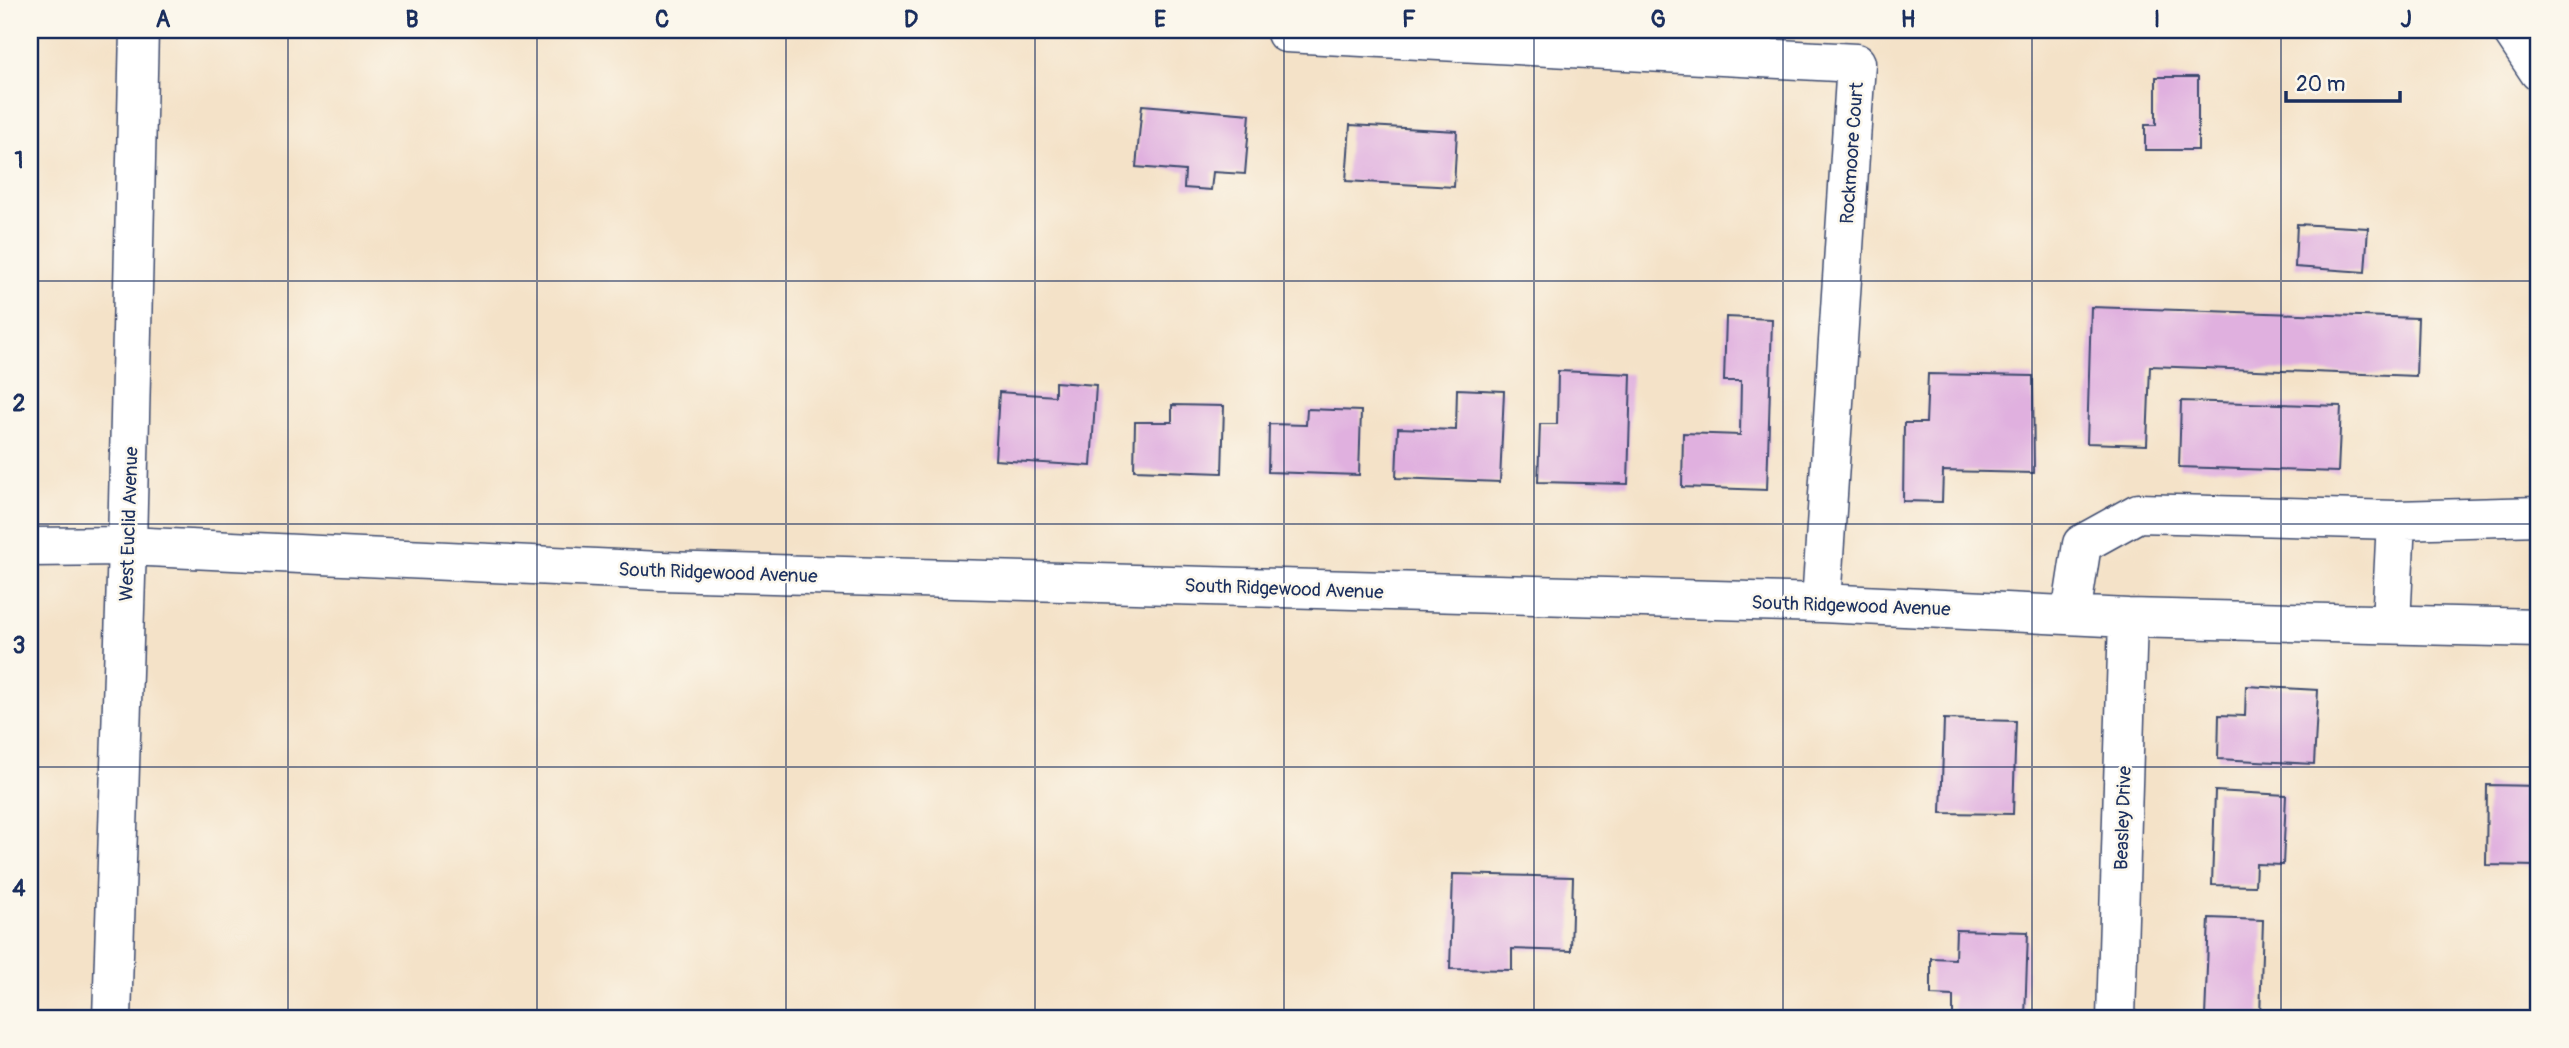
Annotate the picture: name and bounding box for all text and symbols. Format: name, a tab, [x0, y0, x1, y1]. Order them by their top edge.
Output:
text: A	[156, 5, 171, 34]
text: B	[405, 5, 419, 34]
text: C	[655, 5, 669, 34]
text: D	[904, 5, 918, 34]
text: E	[1154, 5, 1166, 34]
text: F	[1402, 5, 1416, 34]
text: G	[1650, 5, 1666, 34]
text: H	[1901, 5, 1915, 34]
text: I	[2154, 5, 2160, 34]
text: J	[2400, 5, 2412, 34]
scale bar	[2286, 60, 2399, 104]
text: 20 m	[2296, 71, 2345, 98]
street label: Rockmoore Court	[1835, 81, 1869, 225]
text: 1	[15, 146, 24, 175]
text: 2	[13, 389, 26, 418]
street label: West Euclid Avenue	[114, 446, 144, 602]
street label: South Ridgewood Avenue	[618, 558, 819, 588]
street label: South Ridgewood Avenue	[1184, 574, 1385, 604]
street label: South Ridgewood Avenue	[1751, 591, 1952, 621]
text: 3	[13, 631, 25, 660]
street label: Beasley Drive	[2109, 765, 2137, 870]
text: 4	[12, 874, 26, 903]

